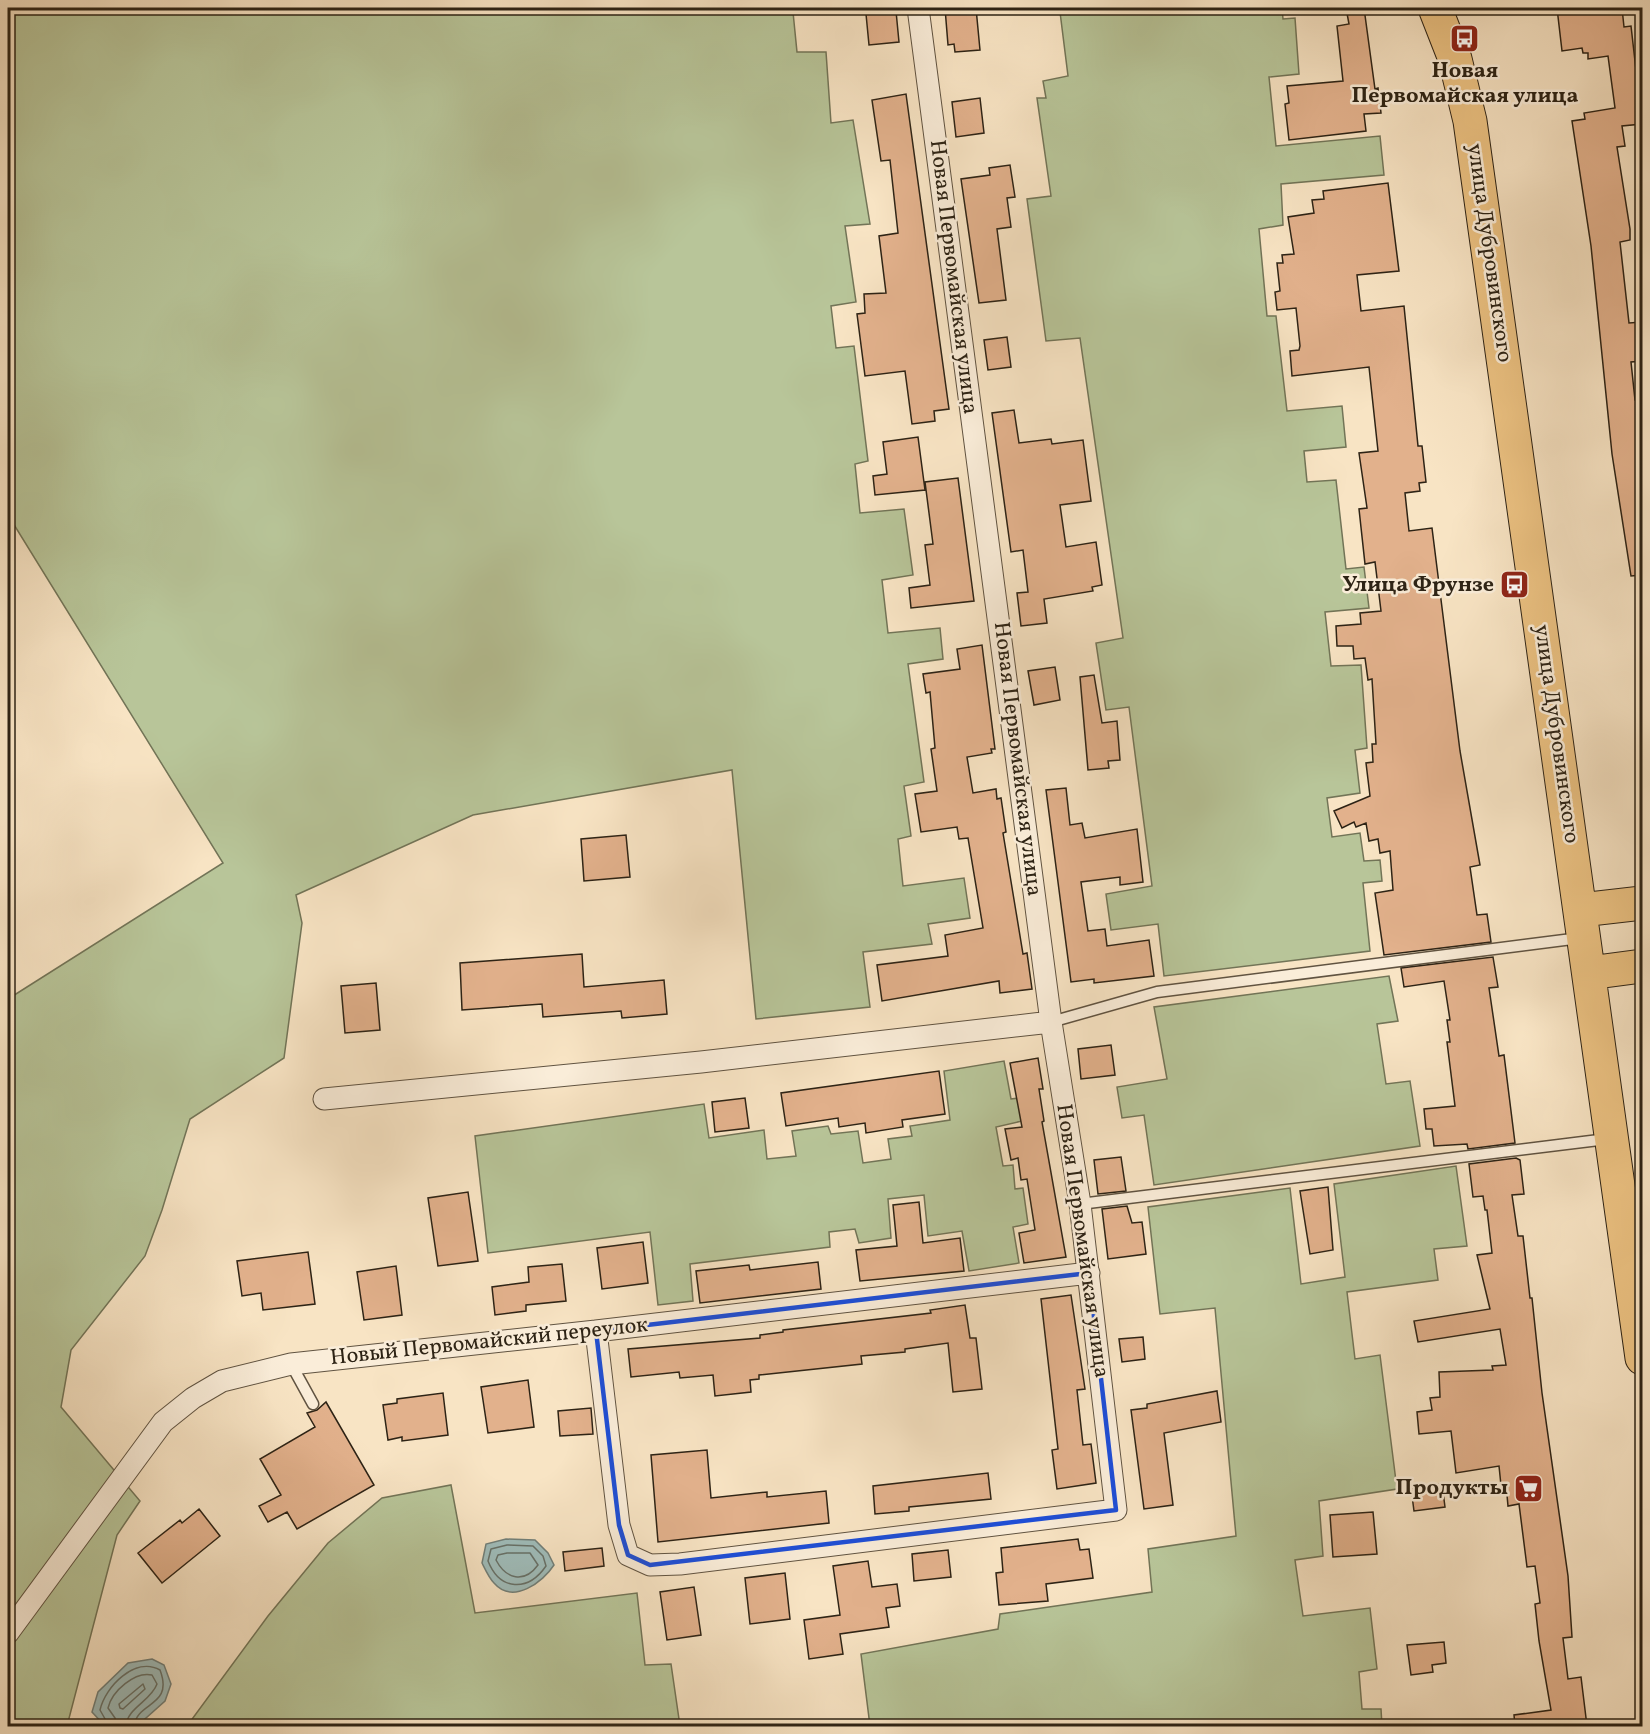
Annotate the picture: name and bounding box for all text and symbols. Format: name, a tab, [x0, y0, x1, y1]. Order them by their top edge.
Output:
bus stop icon: Новая Первомайская улица	[1449, 23, 1481, 55]
place label: Новая Первомайская улица	[1351, 56, 1579, 112]
street label: Новая Первомайская улица	[921, 138, 985, 416]
street label: улица Дубровинского	[1458, 142, 1520, 364]
bus stop icon: Улица Фрунзе	[1499, 569, 1531, 601]
place label: Улица Фрунзе	[1343, 570, 1494, 601]
street label: Новая Первомайская улица	[985, 620, 1049, 898]
street label: улица Дубровинского	[1525, 623, 1587, 845]
street label: Новая Первомайская улица	[1047, 1102, 1117, 1380]
street label: Новый Первомайский переулок	[328, 1310, 650, 1374]
supermarket icon: Продукты	[1513, 1472, 1545, 1504]
place label: Продукты	[1396, 1473, 1508, 1504]

